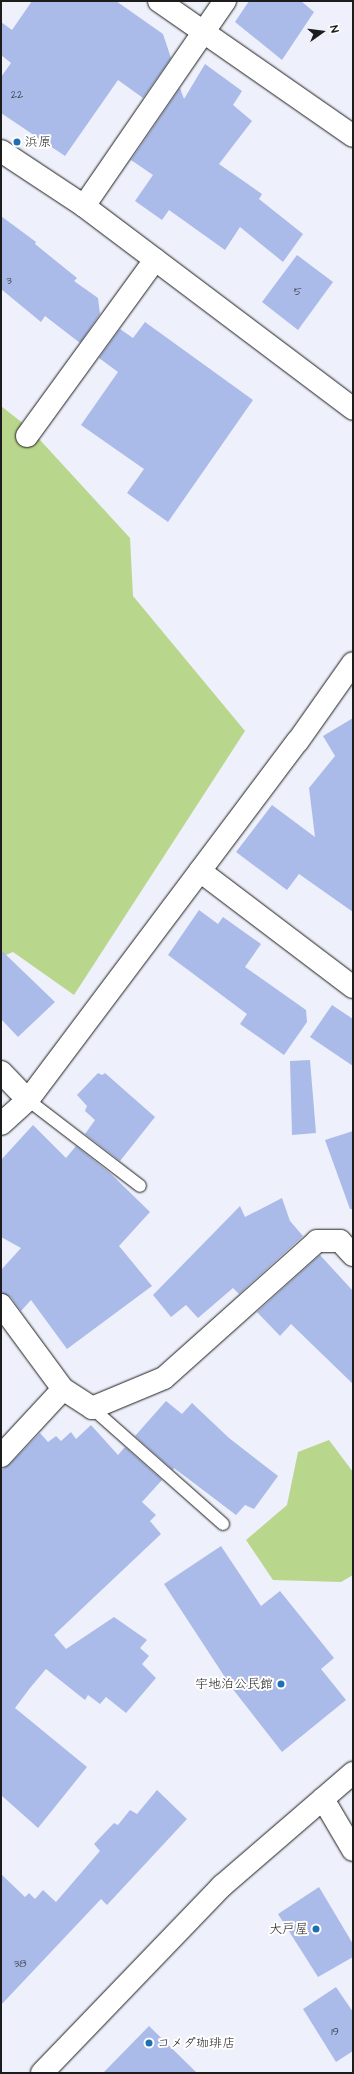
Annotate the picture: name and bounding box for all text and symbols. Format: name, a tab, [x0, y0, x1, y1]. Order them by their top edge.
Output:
north arrow	[302, 12, 342, 52]
text: N	[326, 24, 342, 34]
house number: 22	[11, 88, 23, 102]
place label: 浜原	[25, 134, 51, 150]
marker: 浜原	[12, 137, 22, 147]
house number: 3	[6, 274, 12, 288]
house number: 5	[294, 285, 302, 299]
place label: 宇地泊公民館	[195, 1676, 273, 1692]
marker: 宇地泊公民館	[276, 1679, 286, 1689]
place label: 大戸屋	[269, 1921, 308, 1937]
marker: 大戸屋	[311, 1924, 321, 1934]
house number: 38	[14, 1957, 26, 1971]
house number: 19	[331, 2025, 339, 2039]
place label: コメダ珈琲店	[157, 2035, 235, 2051]
marker: コメダ珈琲店	[144, 2038, 154, 2048]

